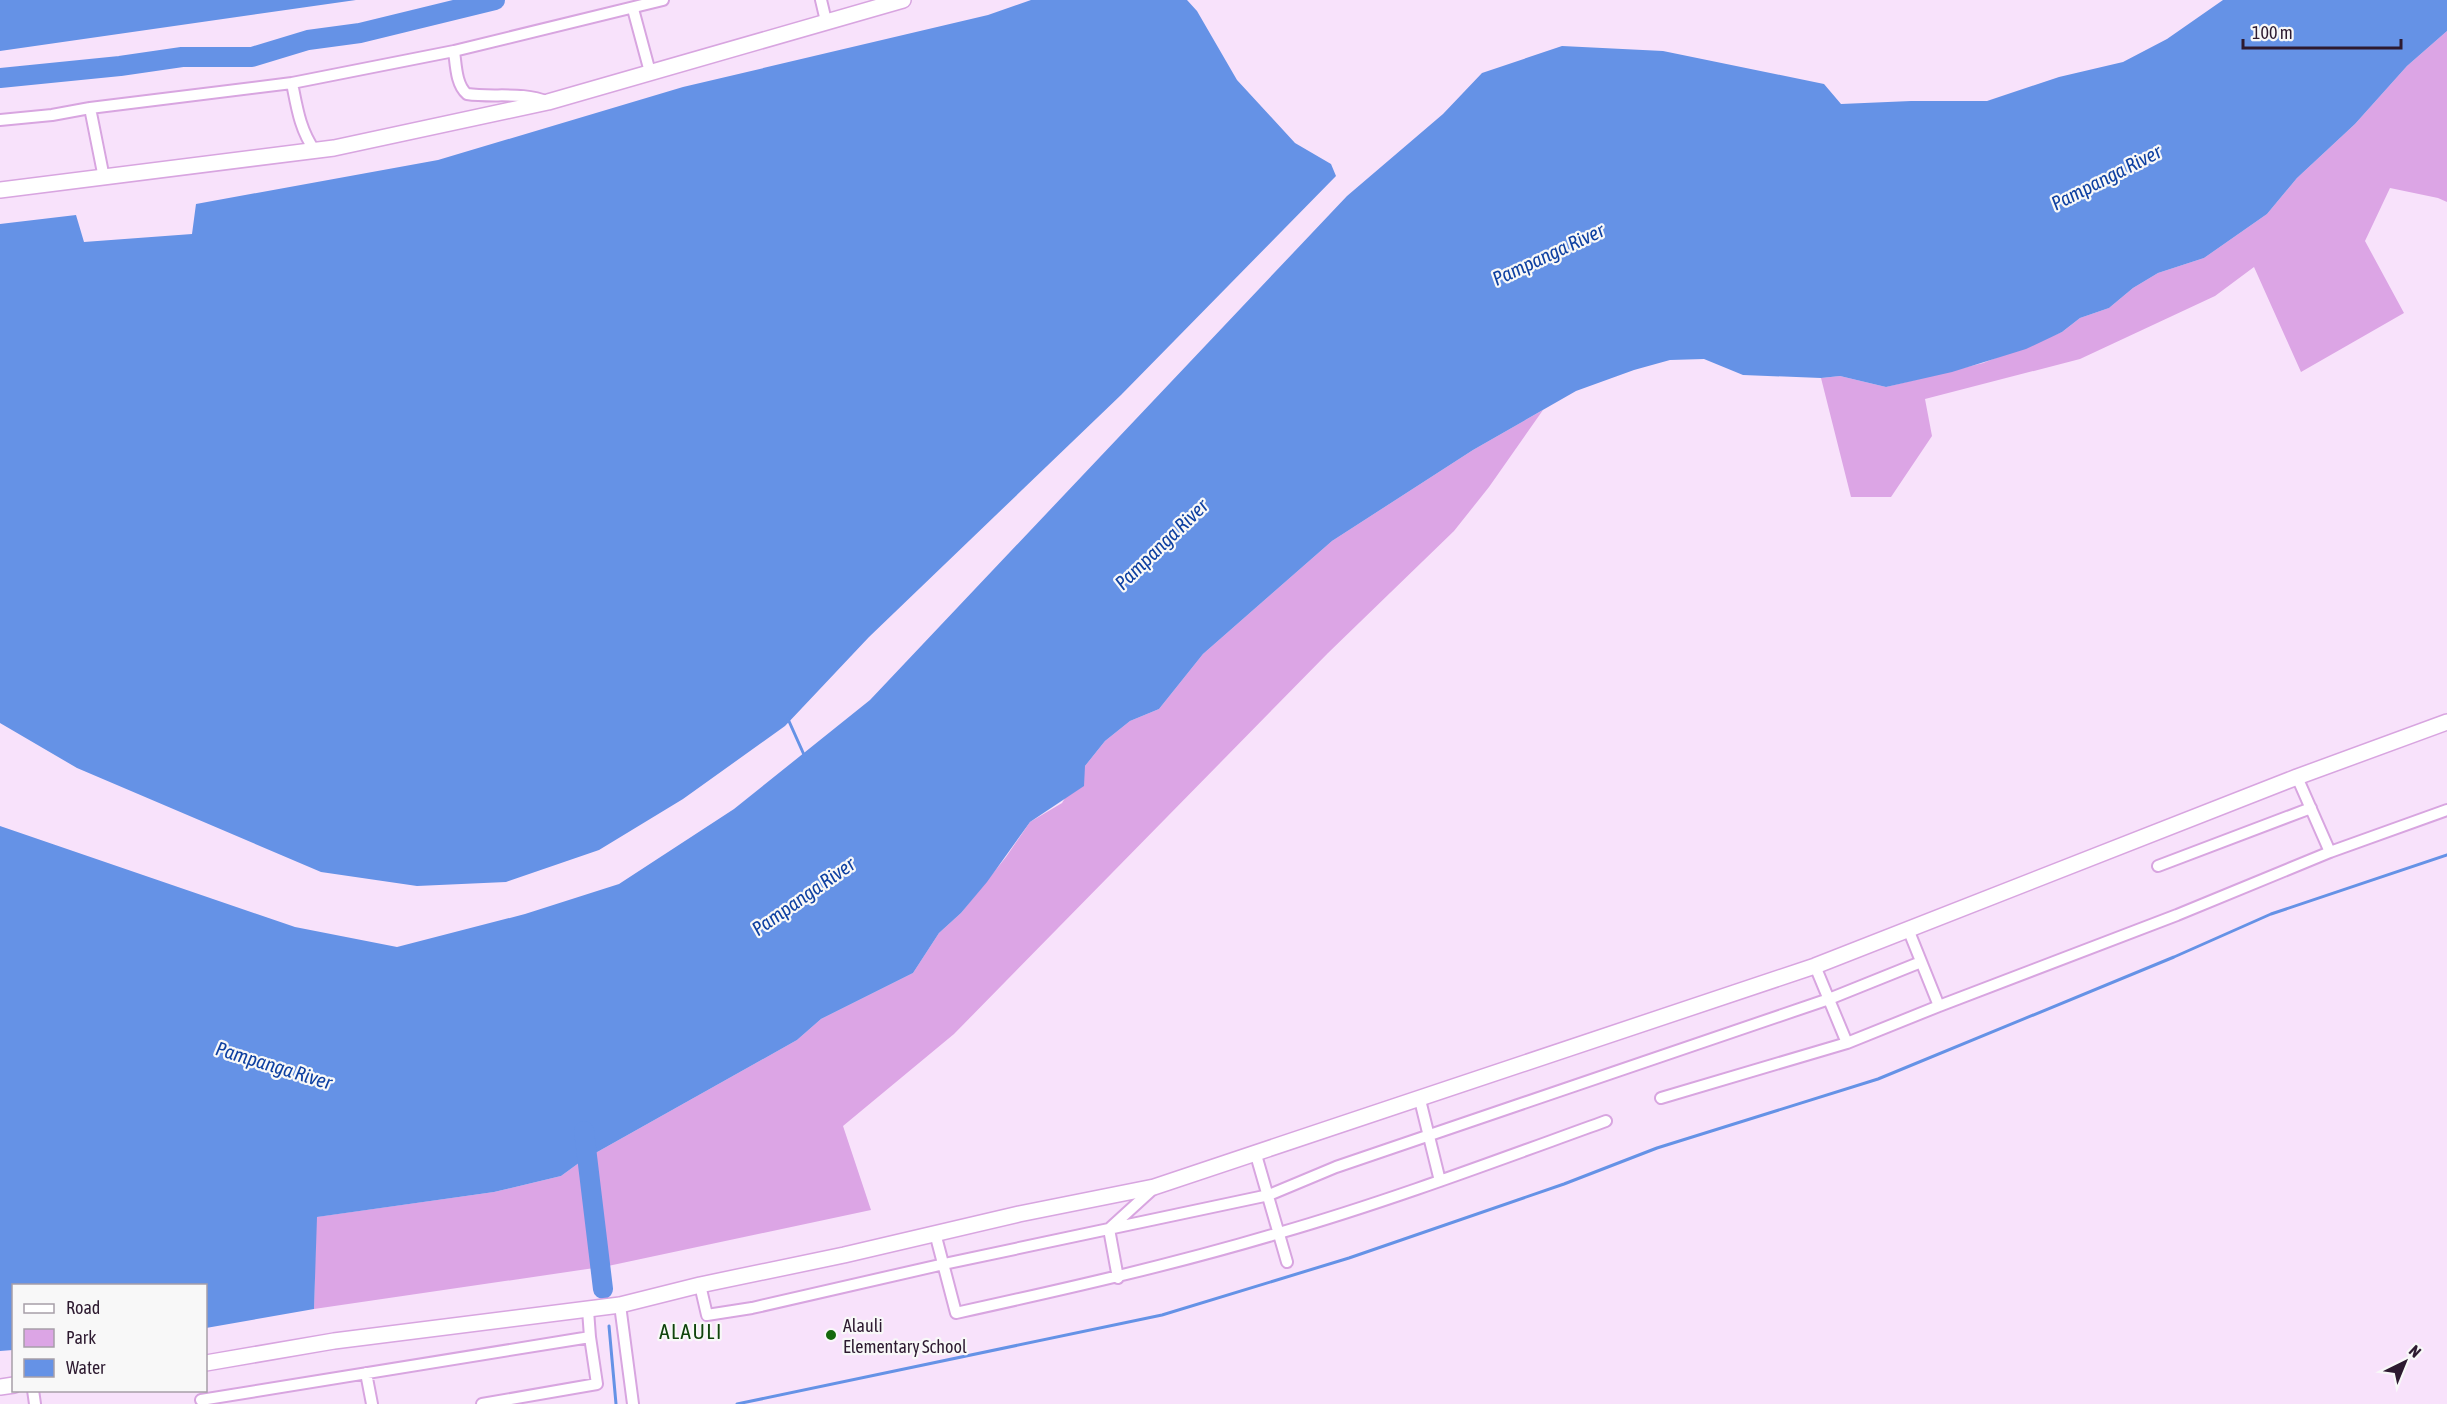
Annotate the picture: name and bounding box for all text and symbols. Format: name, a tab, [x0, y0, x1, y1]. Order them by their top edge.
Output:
scale bar	[2243, 12, 2400, 50]
text: 100 m	[2252, 22, 2293, 43]
water label: Pampanga River	[2047, 139, 2166, 215]
water label: Pampanga River	[1489, 218, 1608, 290]
water label: Pampanga River	[1110, 493, 1213, 594]
water label: Pampanga River	[747, 851, 860, 940]
water label: Pampanga River	[213, 1036, 336, 1094]
legend	[12, 1284, 207, 1392]
text: Road	[66, 1297, 100, 1318]
place label: Alauli Elementary School	[843, 1315, 967, 1357]
district label: ALAULI	[659, 1319, 723, 1343]
text: Park	[66, 1327, 96, 1348]
marker: Alauli Elementary School	[824, 1328, 838, 1342]
north arrow	[2375, 1332, 2435, 1392]
text: N	[2406, 1341, 2425, 1361]
text: Water	[66, 1357, 106, 1378]

